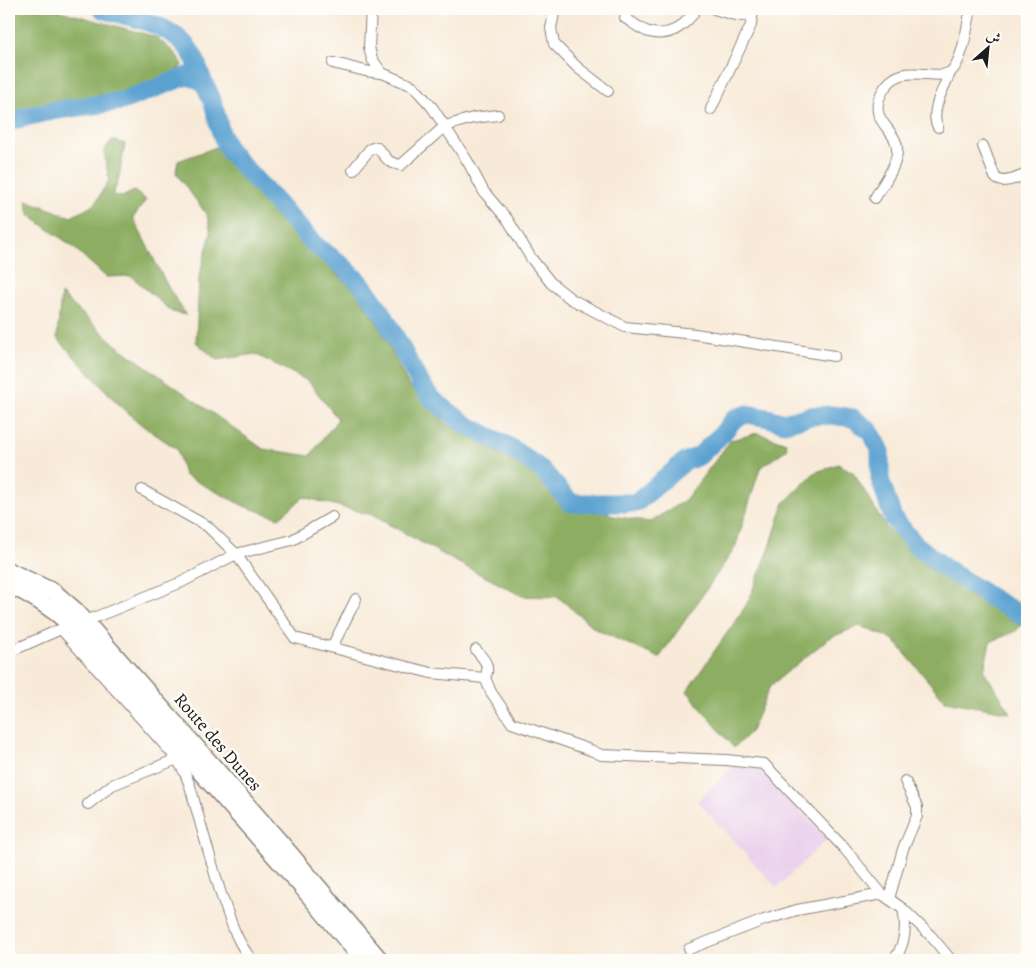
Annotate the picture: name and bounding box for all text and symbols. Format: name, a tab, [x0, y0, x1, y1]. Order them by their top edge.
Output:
north arrow	[964, 22, 1014, 72]
text: ش	[983, 25, 1004, 49]
street label: Route des Dunes	[169, 688, 267, 796]

